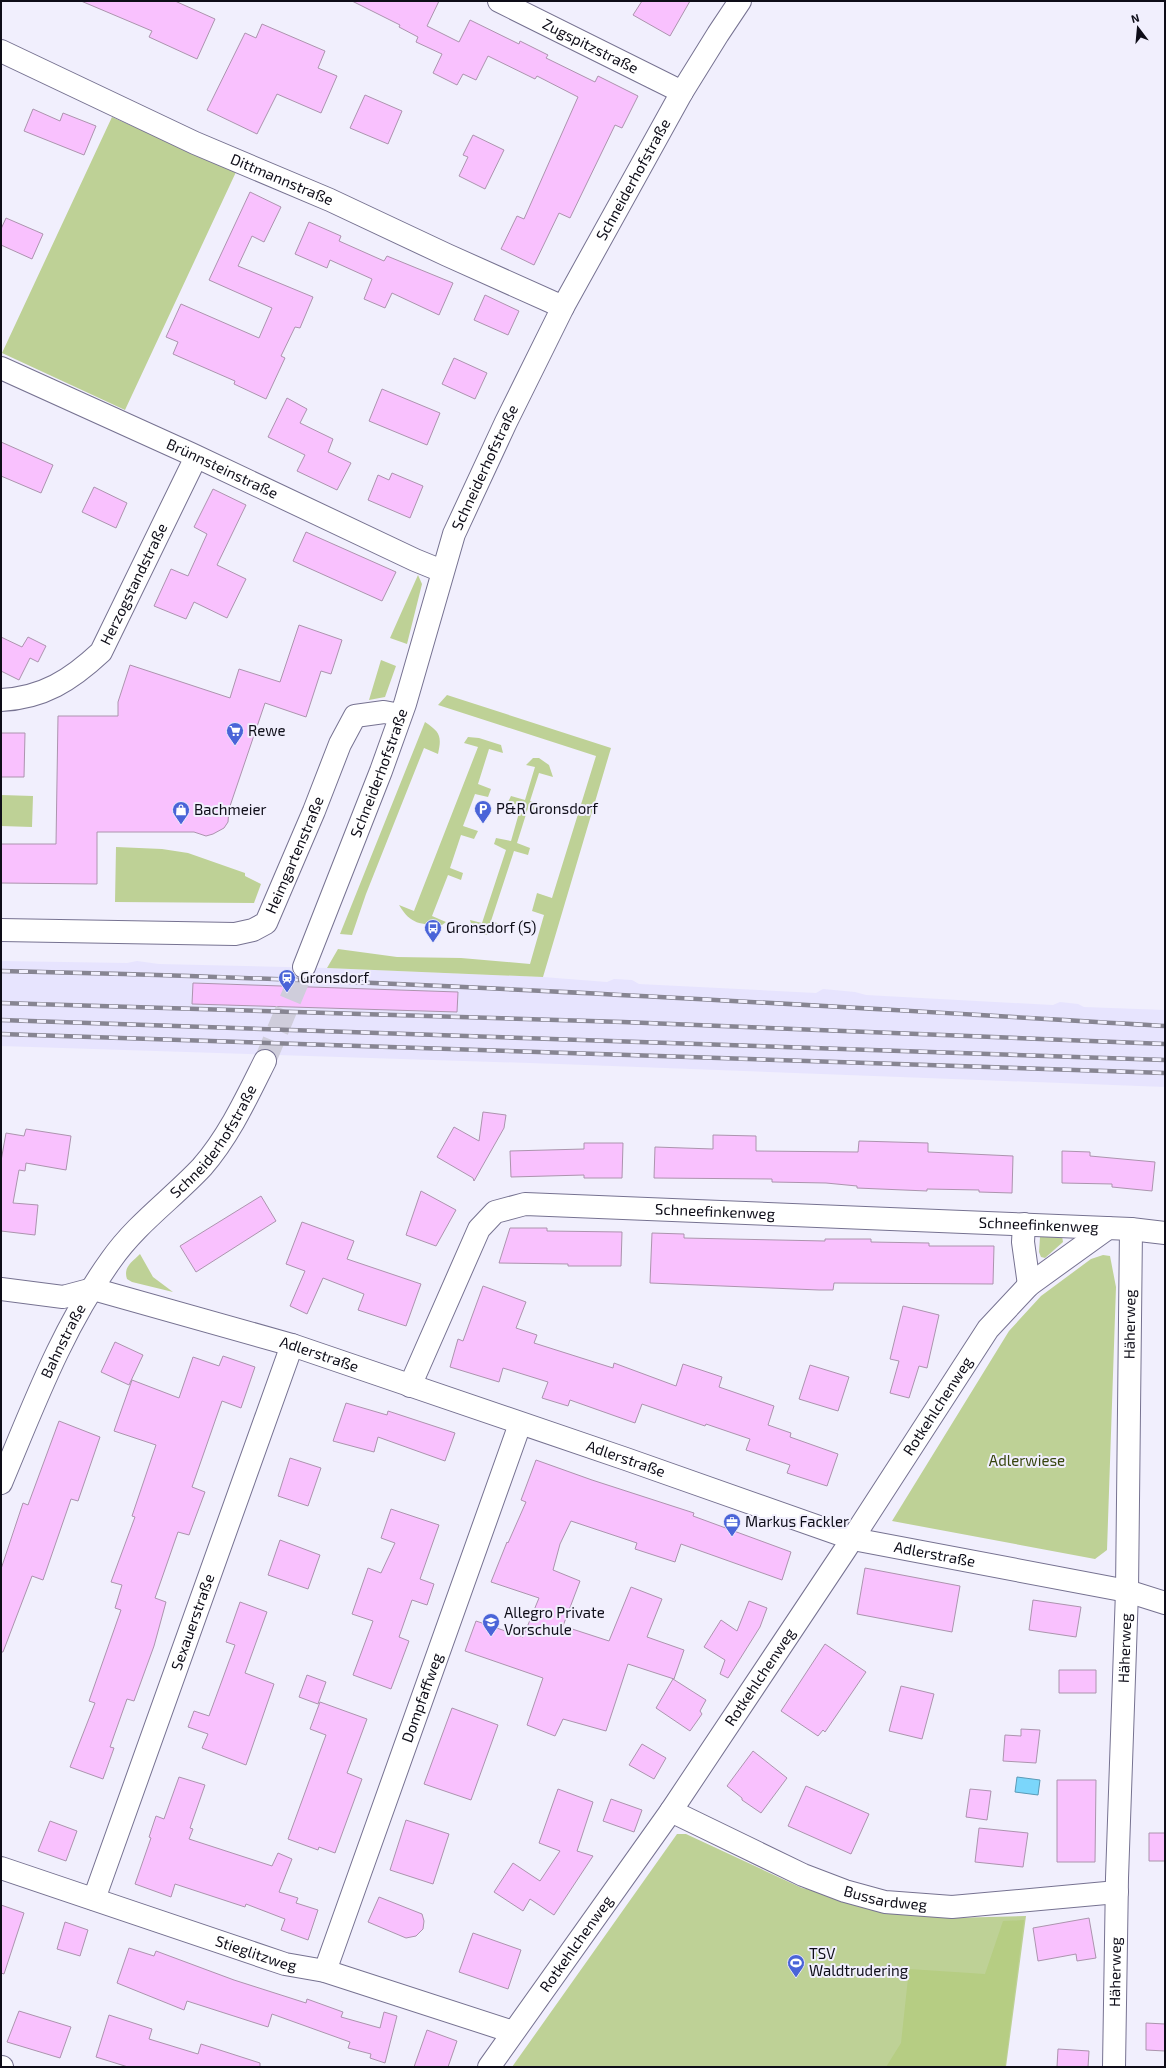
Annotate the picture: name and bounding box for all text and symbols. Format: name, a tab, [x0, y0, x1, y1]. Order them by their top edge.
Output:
north arrow	[1118, 8, 1158, 48]
text: N	[1129, 11, 1141, 25]
street label: Zugspitzstraße	[540, 14, 642, 77]
street label: Schneiderhofstraße	[592, 115, 673, 243]
street label: Dittmannstraße	[228, 149, 336, 208]
street label: Schneiderhofstraße	[447, 401, 521, 533]
street label: Brünnsteinstraße	[164, 434, 281, 502]
street label: Herzogstandstraße	[96, 520, 170, 648]
street label: Schneiderhofstraße	[346, 706, 411, 840]
supermarket icon: Rewe	[225, 721, 245, 746]
place label: Rewe	[248, 721, 286, 739]
street label: Heimgartenstraße	[261, 794, 327, 916]
parking icon: P&R Gronsdorf	[473, 799, 493, 824]
place label: P&R Gronsdorf	[496, 799, 598, 817]
shop icon: Bachmeier	[171, 800, 191, 825]
place label: Bachmeier	[194, 800, 267, 818]
bus stop icon: Gronsdorf (S)	[423, 918, 443, 943]
place label: Gronsdorf (S)	[446, 918, 536, 936]
station icon: Gronsdorf	[277, 968, 297, 993]
place label: Gronsdorf	[300, 968, 369, 986]
street label: Schneiderhofstraße	[166, 1082, 260, 1201]
street label: Schneefinkenweg	[655, 1199, 776, 1222]
street label: Schneefinkenweg	[978, 1213, 1100, 1236]
street label: Häherweg	[1120, 1289, 1138, 1359]
street label: Bahnstraße	[36, 1300, 89, 1381]
street label: Adlerstraße	[278, 1332, 361, 1375]
street label: Rotkehlchenweg	[899, 1353, 976, 1458]
street label: Adlerstraße	[584, 1436, 668, 1480]
park label: Adlerwiese	[989, 1451, 1065, 1469]
office icon: Markus Fackler	[722, 1512, 742, 1537]
place label: Markus Fackler	[745, 1512, 849, 1530]
street label: Adlerstraße	[893, 1537, 977, 1570]
street label: Sexauerstraße	[167, 1571, 217, 1672]
place label: Allegro Private Vorschule	[504, 1603, 605, 1638]
school or university icon: Allegro Private Vorschule	[481, 1612, 501, 1637]
street label: Häherweg	[1114, 1612, 1134, 1683]
street label: Rotkehlchenweg	[720, 1624, 799, 1729]
street label: Dompfaffweg	[397, 1650, 446, 1745]
street label: Bussardweg	[842, 1881, 928, 1913]
street label: Rotkehlchenweg	[535, 1891, 616, 1995]
street label: Stieglitzweg	[213, 1931, 299, 1974]
street label: Häherweg	[1105, 1936, 1124, 2007]
place label: TSV Waldtrudering	[809, 1944, 909, 1979]
sports icon: TSV Waldtrudering	[786, 1953, 806, 1978]

